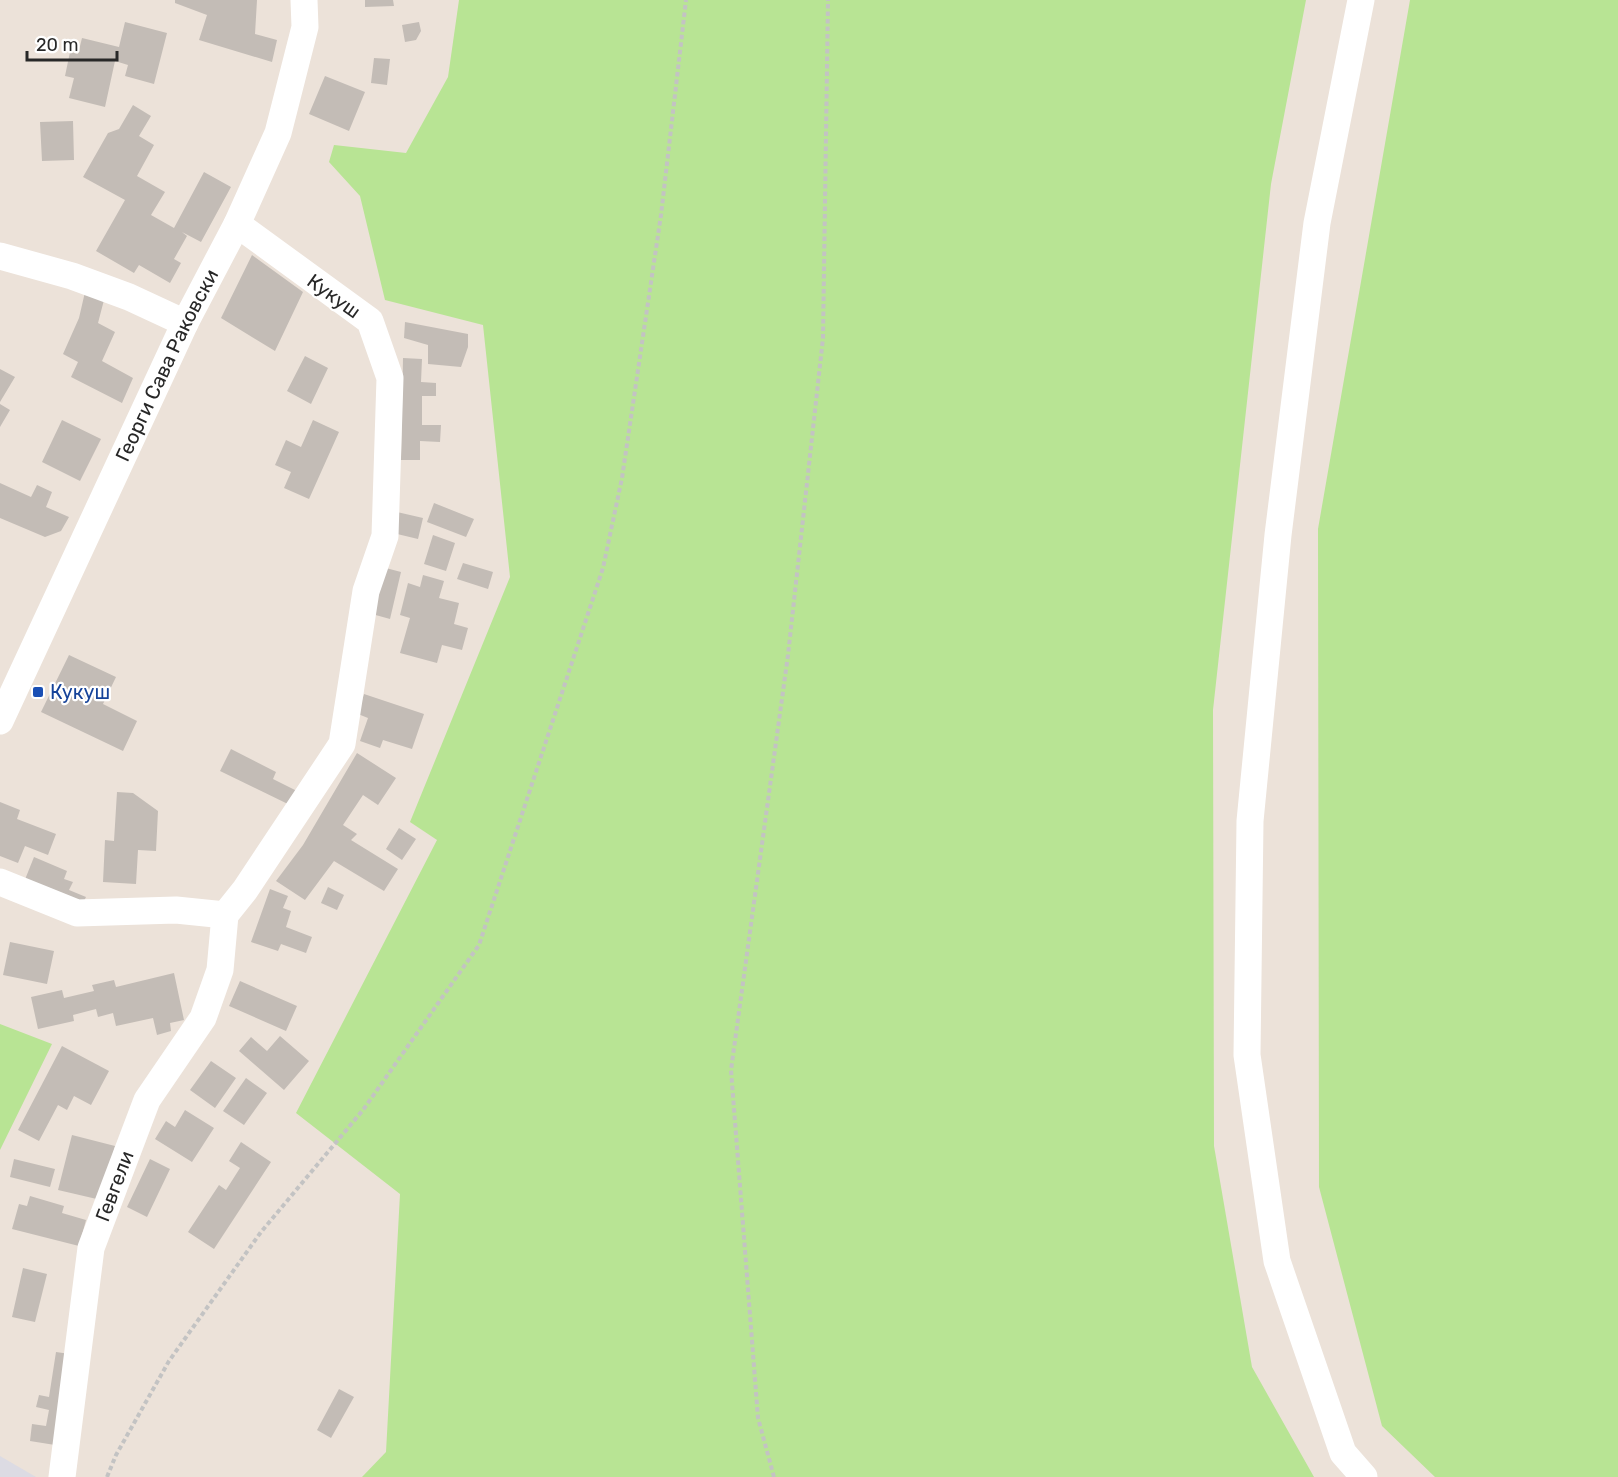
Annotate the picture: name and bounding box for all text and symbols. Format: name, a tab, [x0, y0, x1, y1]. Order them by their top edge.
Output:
scale bar	[27, 24, 117, 62]
text: 20 m	[36, 34, 78, 56]
street label: Георги Сава Раковски	[110, 265, 223, 465]
street label: Кукуш	[303, 269, 365, 323]
place label: Кукуш	[50, 680, 110, 704]
marker: Кукуш	[31, 685, 45, 699]
street label: Гевгели	[90, 1147, 139, 1225]

